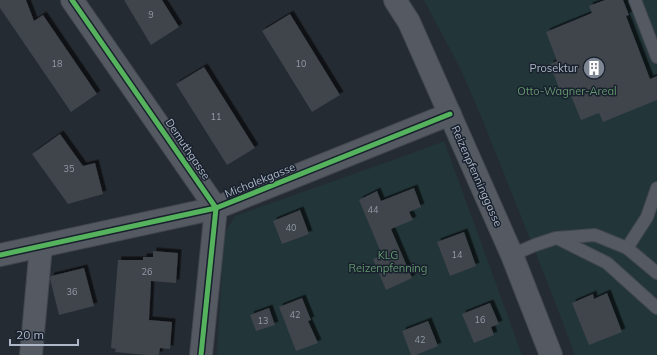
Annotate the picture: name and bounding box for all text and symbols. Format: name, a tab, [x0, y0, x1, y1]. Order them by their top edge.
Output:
house number: 9	[148, 9, 154, 20]
building icon: Prosektur	[581, 55, 607, 81]
house number: 18	[52, 58, 62, 69]
house number: 10	[296, 58, 306, 69]
place label: Prosektur	[530, 61, 578, 75]
park label: Otto-Wagner-Areal	[517, 84, 617, 98]
house number: 11	[211, 111, 221, 122]
street label: Demuthgasse	[162, 116, 214, 182]
street label: Reizenpfenninggasse	[448, 123, 506, 229]
street label: Michalekgasse	[223, 159, 297, 201]
house number: 35	[64, 163, 75, 174]
house number: 44	[368, 204, 379, 215]
house number: 40	[286, 222, 296, 233]
park label: KLG Reizenpfenning	[349, 248, 427, 275]
house number: 14	[452, 249, 463, 260]
house number: 26	[142, 266, 152, 277]
house number: 36	[67, 286, 77, 297]
house number: 42	[290, 309, 300, 320]
house number: 16	[475, 314, 485, 325]
house number: 13	[258, 315, 268, 326]
scale bar	[10, 321, 78, 347]
text: 20 m	[16, 327, 44, 342]
house number: 42	[415, 334, 425, 345]

